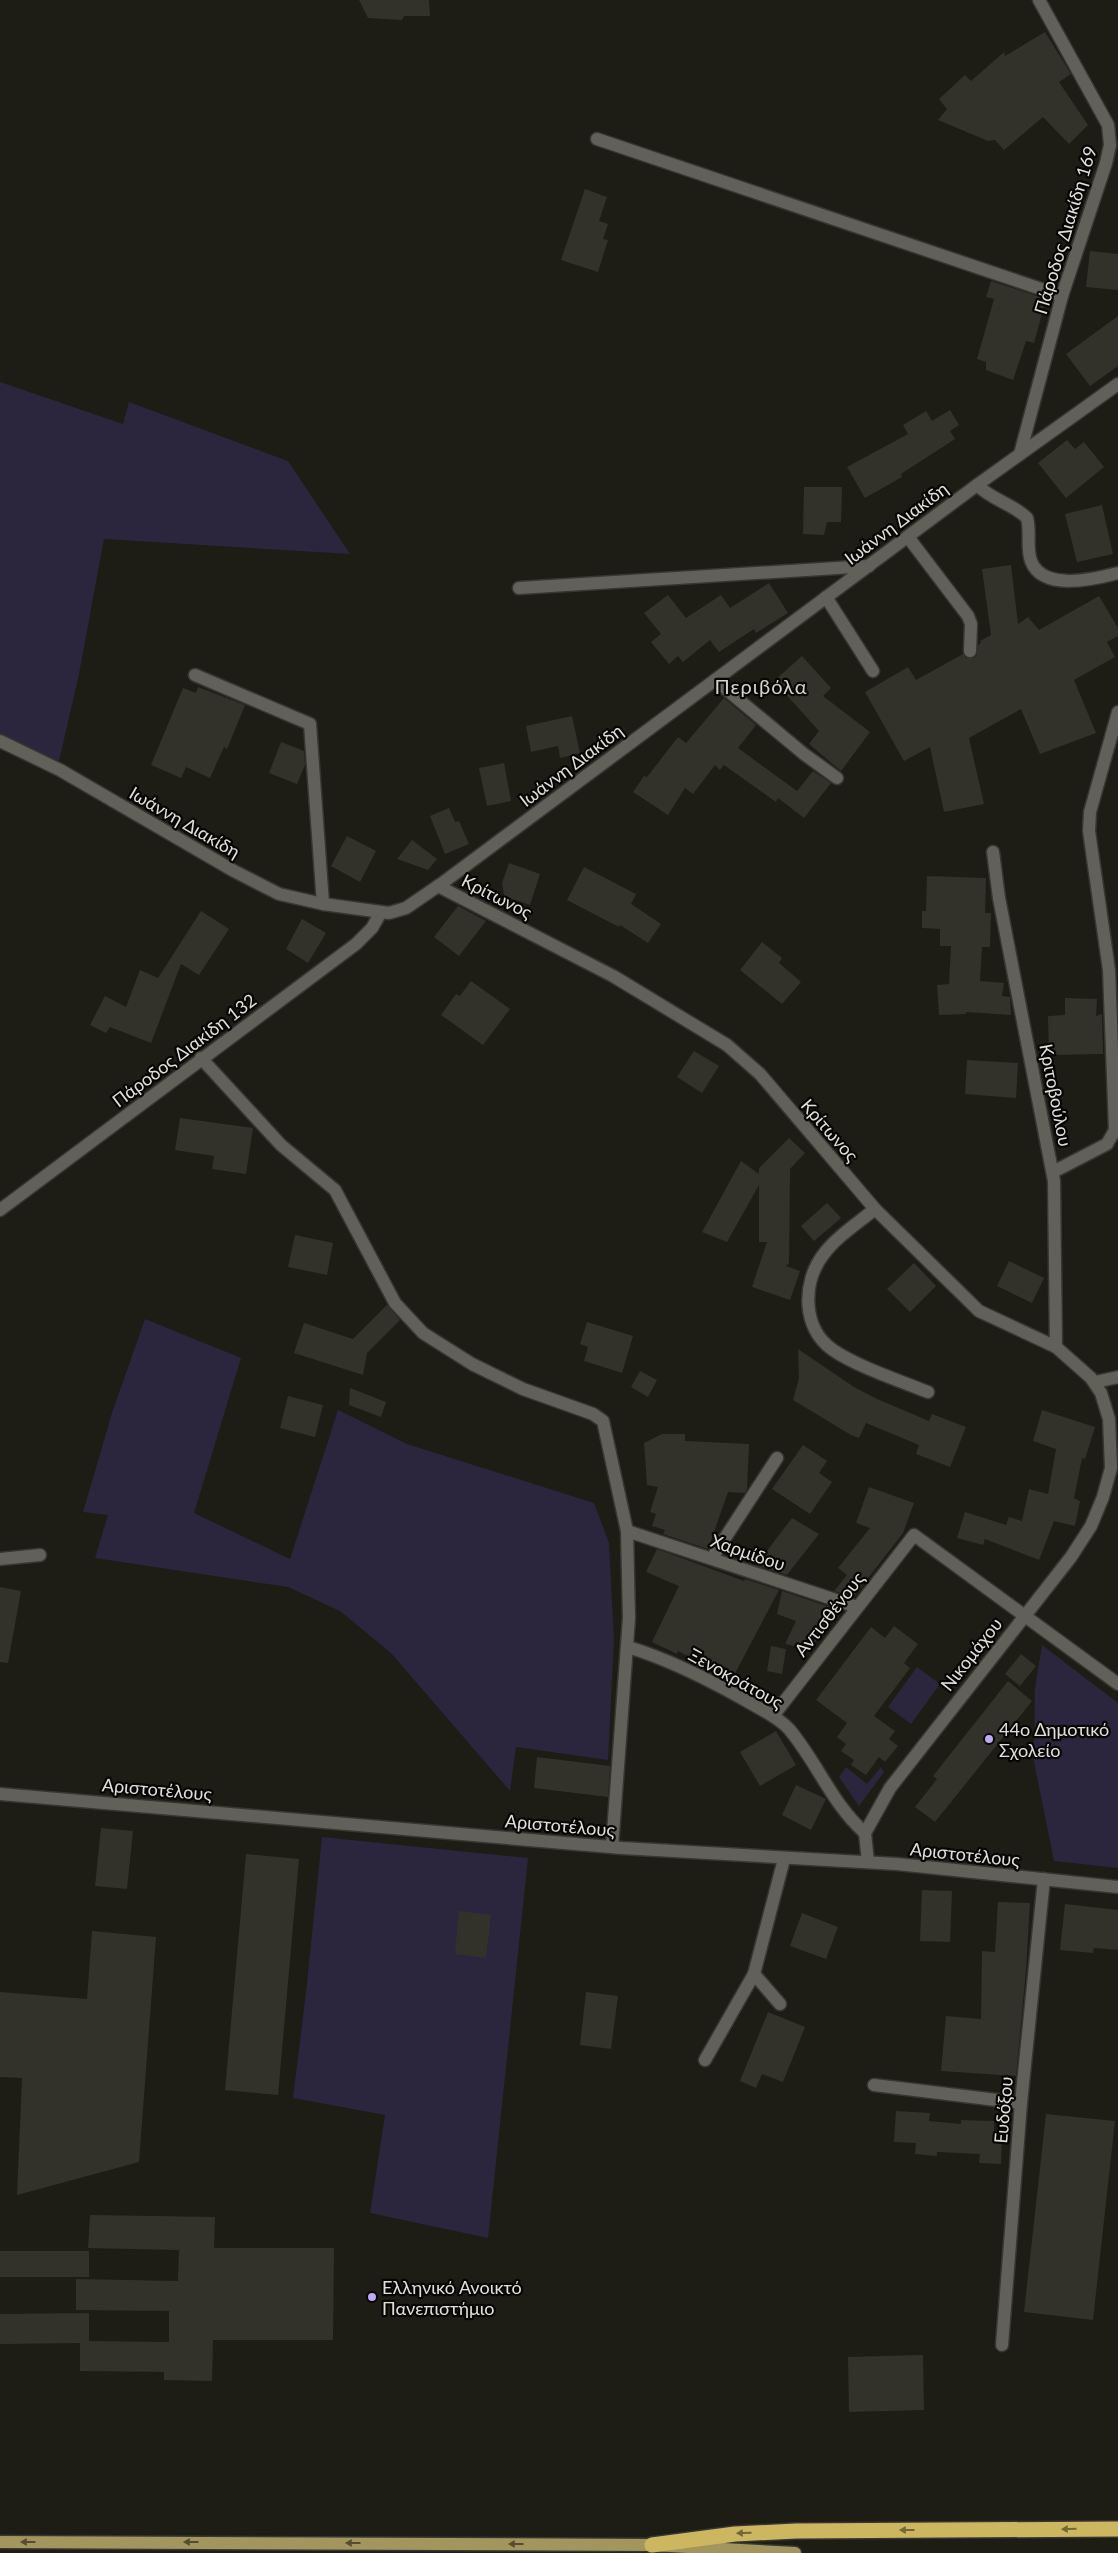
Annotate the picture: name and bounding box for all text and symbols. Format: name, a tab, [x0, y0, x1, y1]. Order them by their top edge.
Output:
street label: Πάροδος Διακίδη 169	[1029, 143, 1101, 317]
street label: Ιωάννη Διακίδη	[840, 477, 952, 569]
district label: Περιβόλα	[714, 674, 808, 698]
street label: Ιωάννη Διακίδη	[515, 719, 627, 811]
street label: Ιωάννη Διακίδη	[126, 782, 244, 862]
street label: Κρίτωνος	[458, 869, 536, 923]
street label: Πάροδος Διακίδη 132	[108, 989, 260, 1111]
street label: Κριτοβούλου	[1035, 1042, 1077, 1148]
street label: Κρίτωνος	[797, 1094, 864, 1166]
street label: Χαρμίδου	[708, 1529, 788, 1575]
street label: Αντισθένους	[789, 1567, 869, 1661]
street label: Νικομάχου	[936, 1613, 1006, 1695]
street label: Ξενοκράτους	[685, 1643, 788, 1713]
place label: 44ο Δημοτικό Σχολείο	[999, 1718, 1109, 1761]
marker: 44ο Δημοτικό Σχολείο	[983, 1733, 995, 1745]
street label: Αριστοτέλους	[101, 1773, 213, 1805]
street label: Αριστοτέλους	[504, 1809, 616, 1841]
street label: Αριστοτέλους	[909, 1837, 1022, 1871]
street label: Ευδόξου	[989, 2076, 1017, 2144]
place label: Ελληνικό Ανοικτό Πανεπιστήμιο	[382, 2276, 522, 2319]
marker: Ελληνικό Ανοικτό Πανεπιστήμιο	[366, 2291, 378, 2303]
one-way arrow	[899, 2526, 915, 2534]
one-way arrow	[1061, 2526, 1077, 2534]
one-way arrow	[736, 2530, 752, 2538]
one-way arrow	[20, 2538, 36, 2546]
one-way arrow	[182, 2538, 198, 2546]
one-way arrow	[345, 2539, 361, 2547]
one-way arrow	[507, 2540, 523, 2548]

